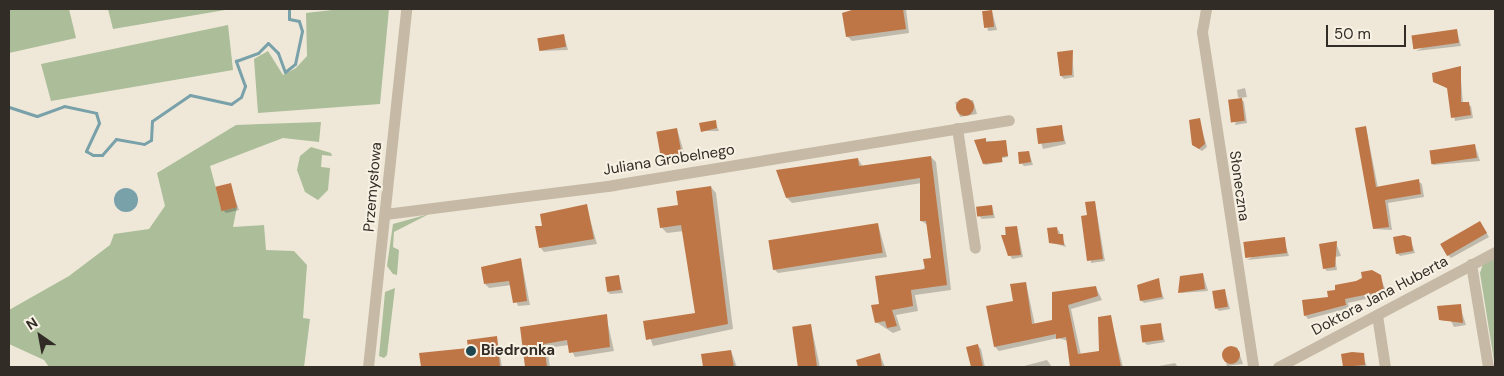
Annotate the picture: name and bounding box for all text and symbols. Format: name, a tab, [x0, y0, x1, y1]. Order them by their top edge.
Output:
scale bar	[1329, 15, 1409, 47]
text: 50 m	[1334, 24, 1371, 44]
street label: Przemysłowa	[360, 141, 386, 233]
street label: Juliana Grobelnego	[602, 141, 736, 179]
street label: Słoneczna	[1225, 150, 1253, 222]
street label: Doktora Jana Huberta	[1309, 252, 1451, 340]
north arrow	[15, 311, 65, 361]
text: N	[23, 313, 41, 334]
place label: Biedronka	[481, 342, 555, 360]
marker: Biedronka	[465, 345, 477, 357]

